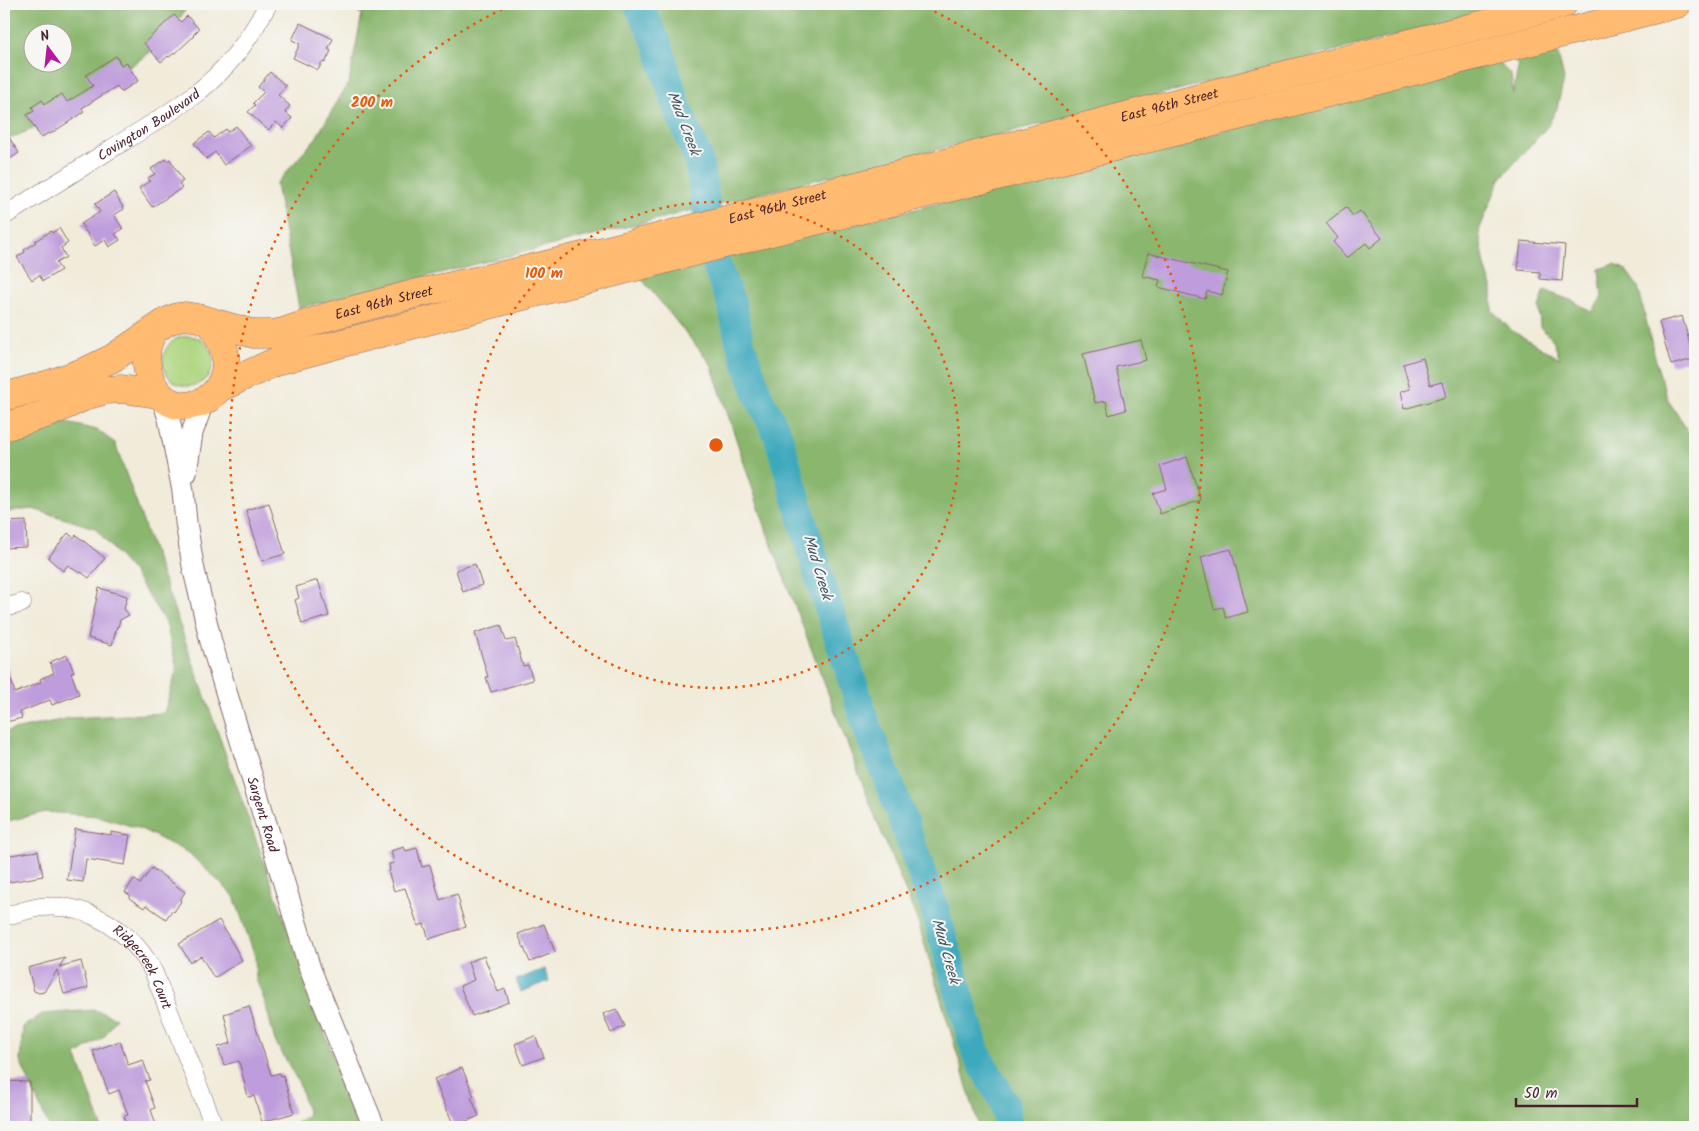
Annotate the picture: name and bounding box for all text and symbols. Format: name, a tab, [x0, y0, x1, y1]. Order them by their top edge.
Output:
north arrow	[22, 22, 72, 72]
text: N	[38, 25, 52, 48]
street label: East 96th Street	[1118, 82, 1222, 129]
street label: Covington Boulevard	[93, 83, 206, 167]
water label: Mud Creek	[660, 88, 707, 161]
text: 200 m	[351, 91, 393, 115]
street label: East 96th Street	[726, 184, 830, 231]
text: 100 m	[525, 262, 563, 286]
street label: East 96th Street	[333, 280, 436, 326]
centre of rings	[707, 436, 725, 454]
water label: Mud Creek	[796, 532, 839, 605]
street label: Sargent Road	[240, 774, 284, 856]
water label: Mud Creek	[924, 916, 966, 989]
street label: Ridgecreek Court	[108, 920, 178, 1014]
scale bar	[1516, 1076, 1638, 1108]
text: 50 m	[1524, 1082, 1558, 1106]

